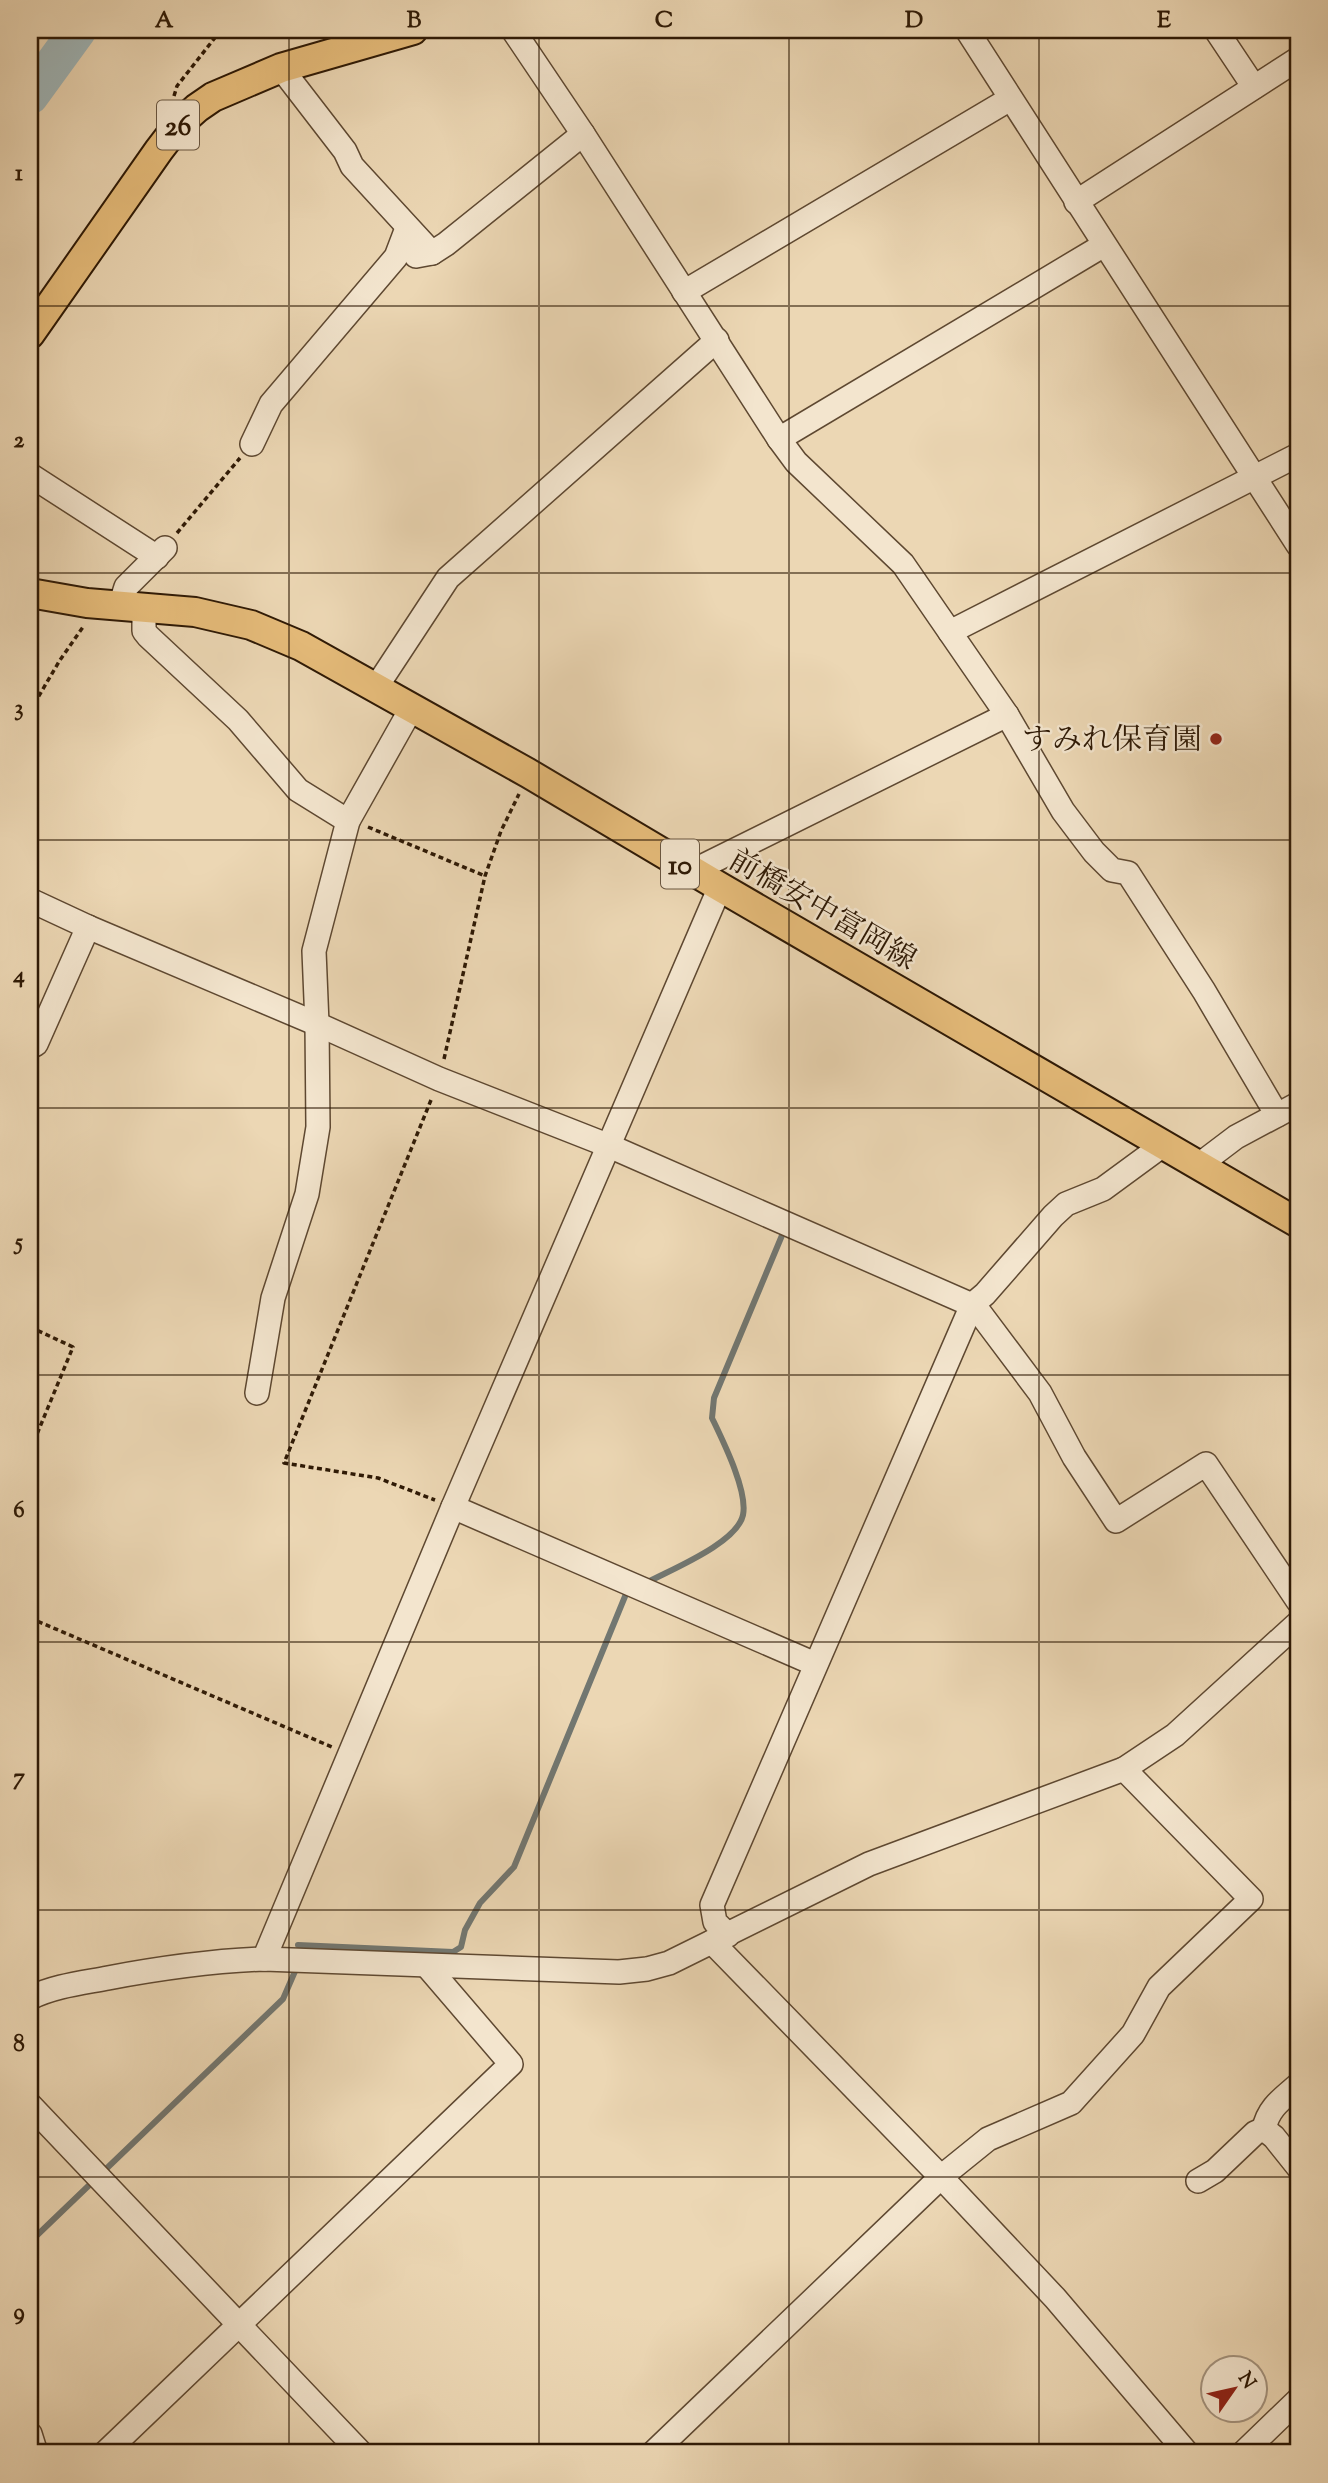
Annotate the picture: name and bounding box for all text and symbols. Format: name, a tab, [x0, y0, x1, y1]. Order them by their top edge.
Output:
text: A	[155, 5, 174, 38]
text: B	[407, 5, 422, 38]
text: C	[655, 5, 673, 38]
text: D	[905, 5, 923, 38]
text: E	[1157, 5, 1171, 38]
road number: 26	[157, 100, 199, 150]
text: 1	[15, 158, 23, 191]
text: 2	[14, 425, 25, 458]
text: 3	[14, 693, 24, 726]
place label: すみれ保育園	[1022, 720, 1202, 763]
marker: すみれ保育園	[1208, 731, 1224, 747]
road number: 10	[661, 840, 699, 888]
street label: 前橋安中富岡線	[720, 840, 923, 982]
text: 4	[12, 960, 25, 993]
text: 5	[13, 1227, 23, 1260]
text: 6	[13, 1495, 25, 1528]
text: 7	[13, 1762, 25, 1795]
text: 8	[13, 2029, 25, 2062]
text: 9	[13, 2297, 25, 2330]
north arrow	[1198, 2354, 1268, 2424]
text: N	[1231, 2367, 1261, 2395]

